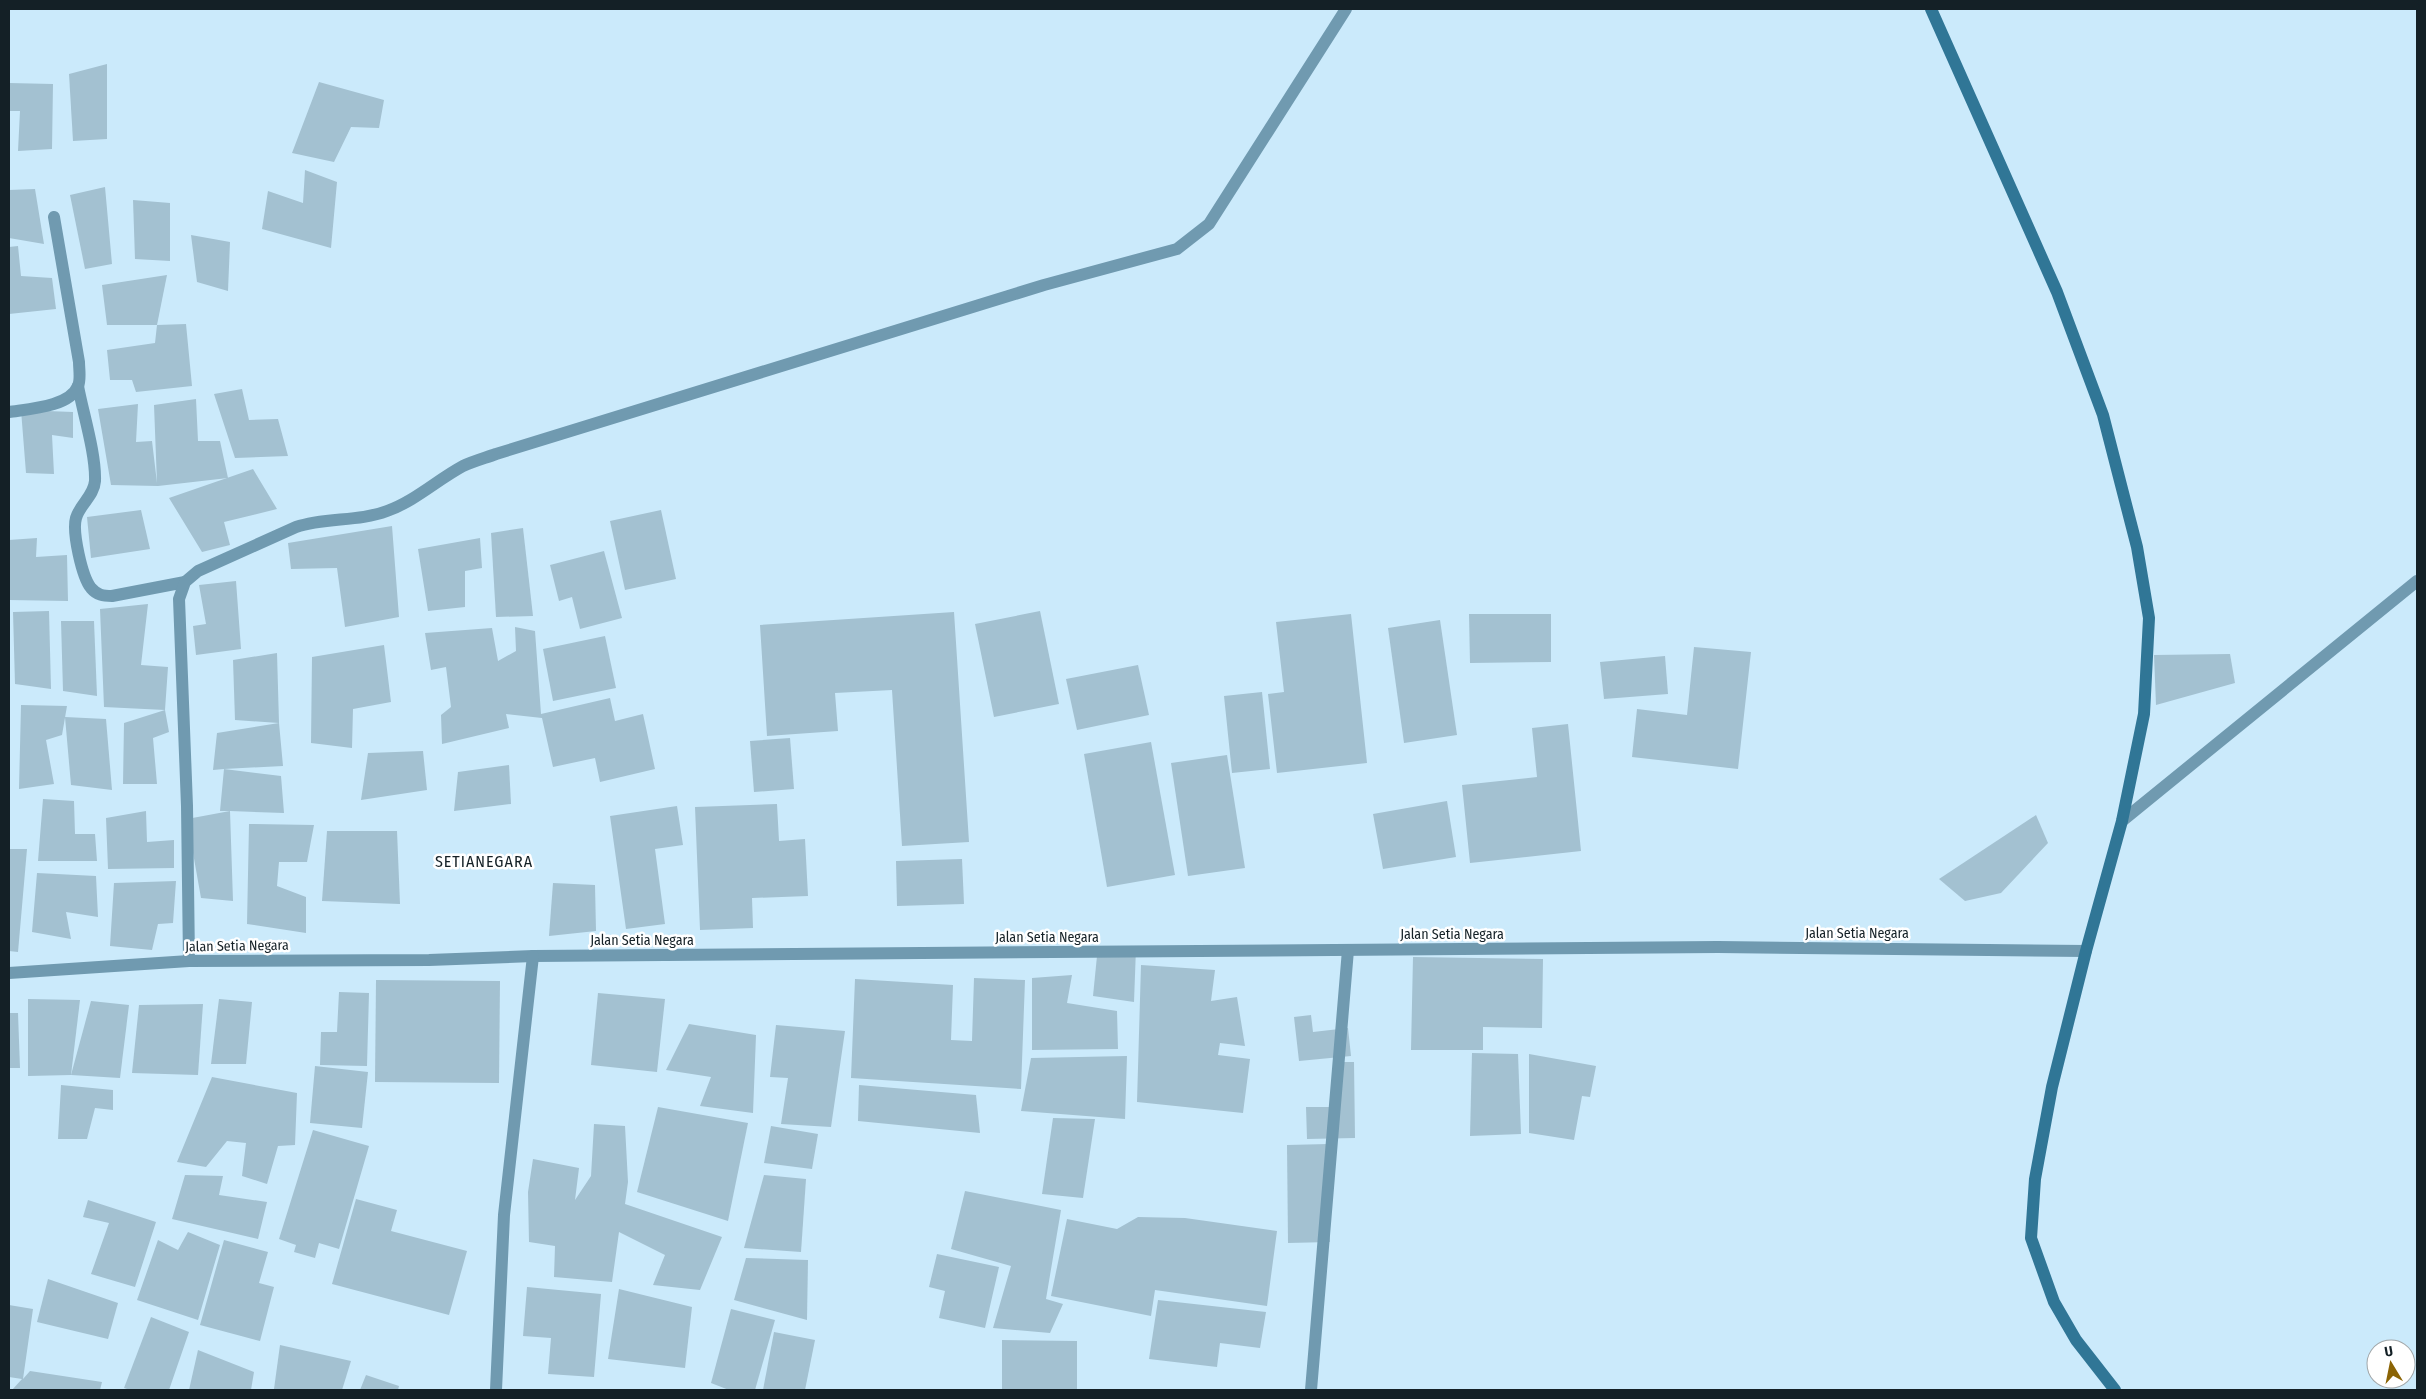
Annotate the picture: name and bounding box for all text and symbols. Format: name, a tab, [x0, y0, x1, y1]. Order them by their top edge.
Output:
district label: SETIANEGARA	[435, 852, 533, 871]
street label: Jalan Setia Negara	[1805, 925, 1909, 942]
street label: Jalan Setia Negara	[1400, 926, 1504, 943]
street label: Jalan Setia Negara	[995, 929, 1099, 946]
street label: Jalan Setia Negara	[590, 932, 694, 949]
street label: Jalan Setia Negara	[185, 937, 289, 955]
north arrow	[2366, 1339, 2416, 1389]
text: U	[2383, 1343, 2394, 1361]

